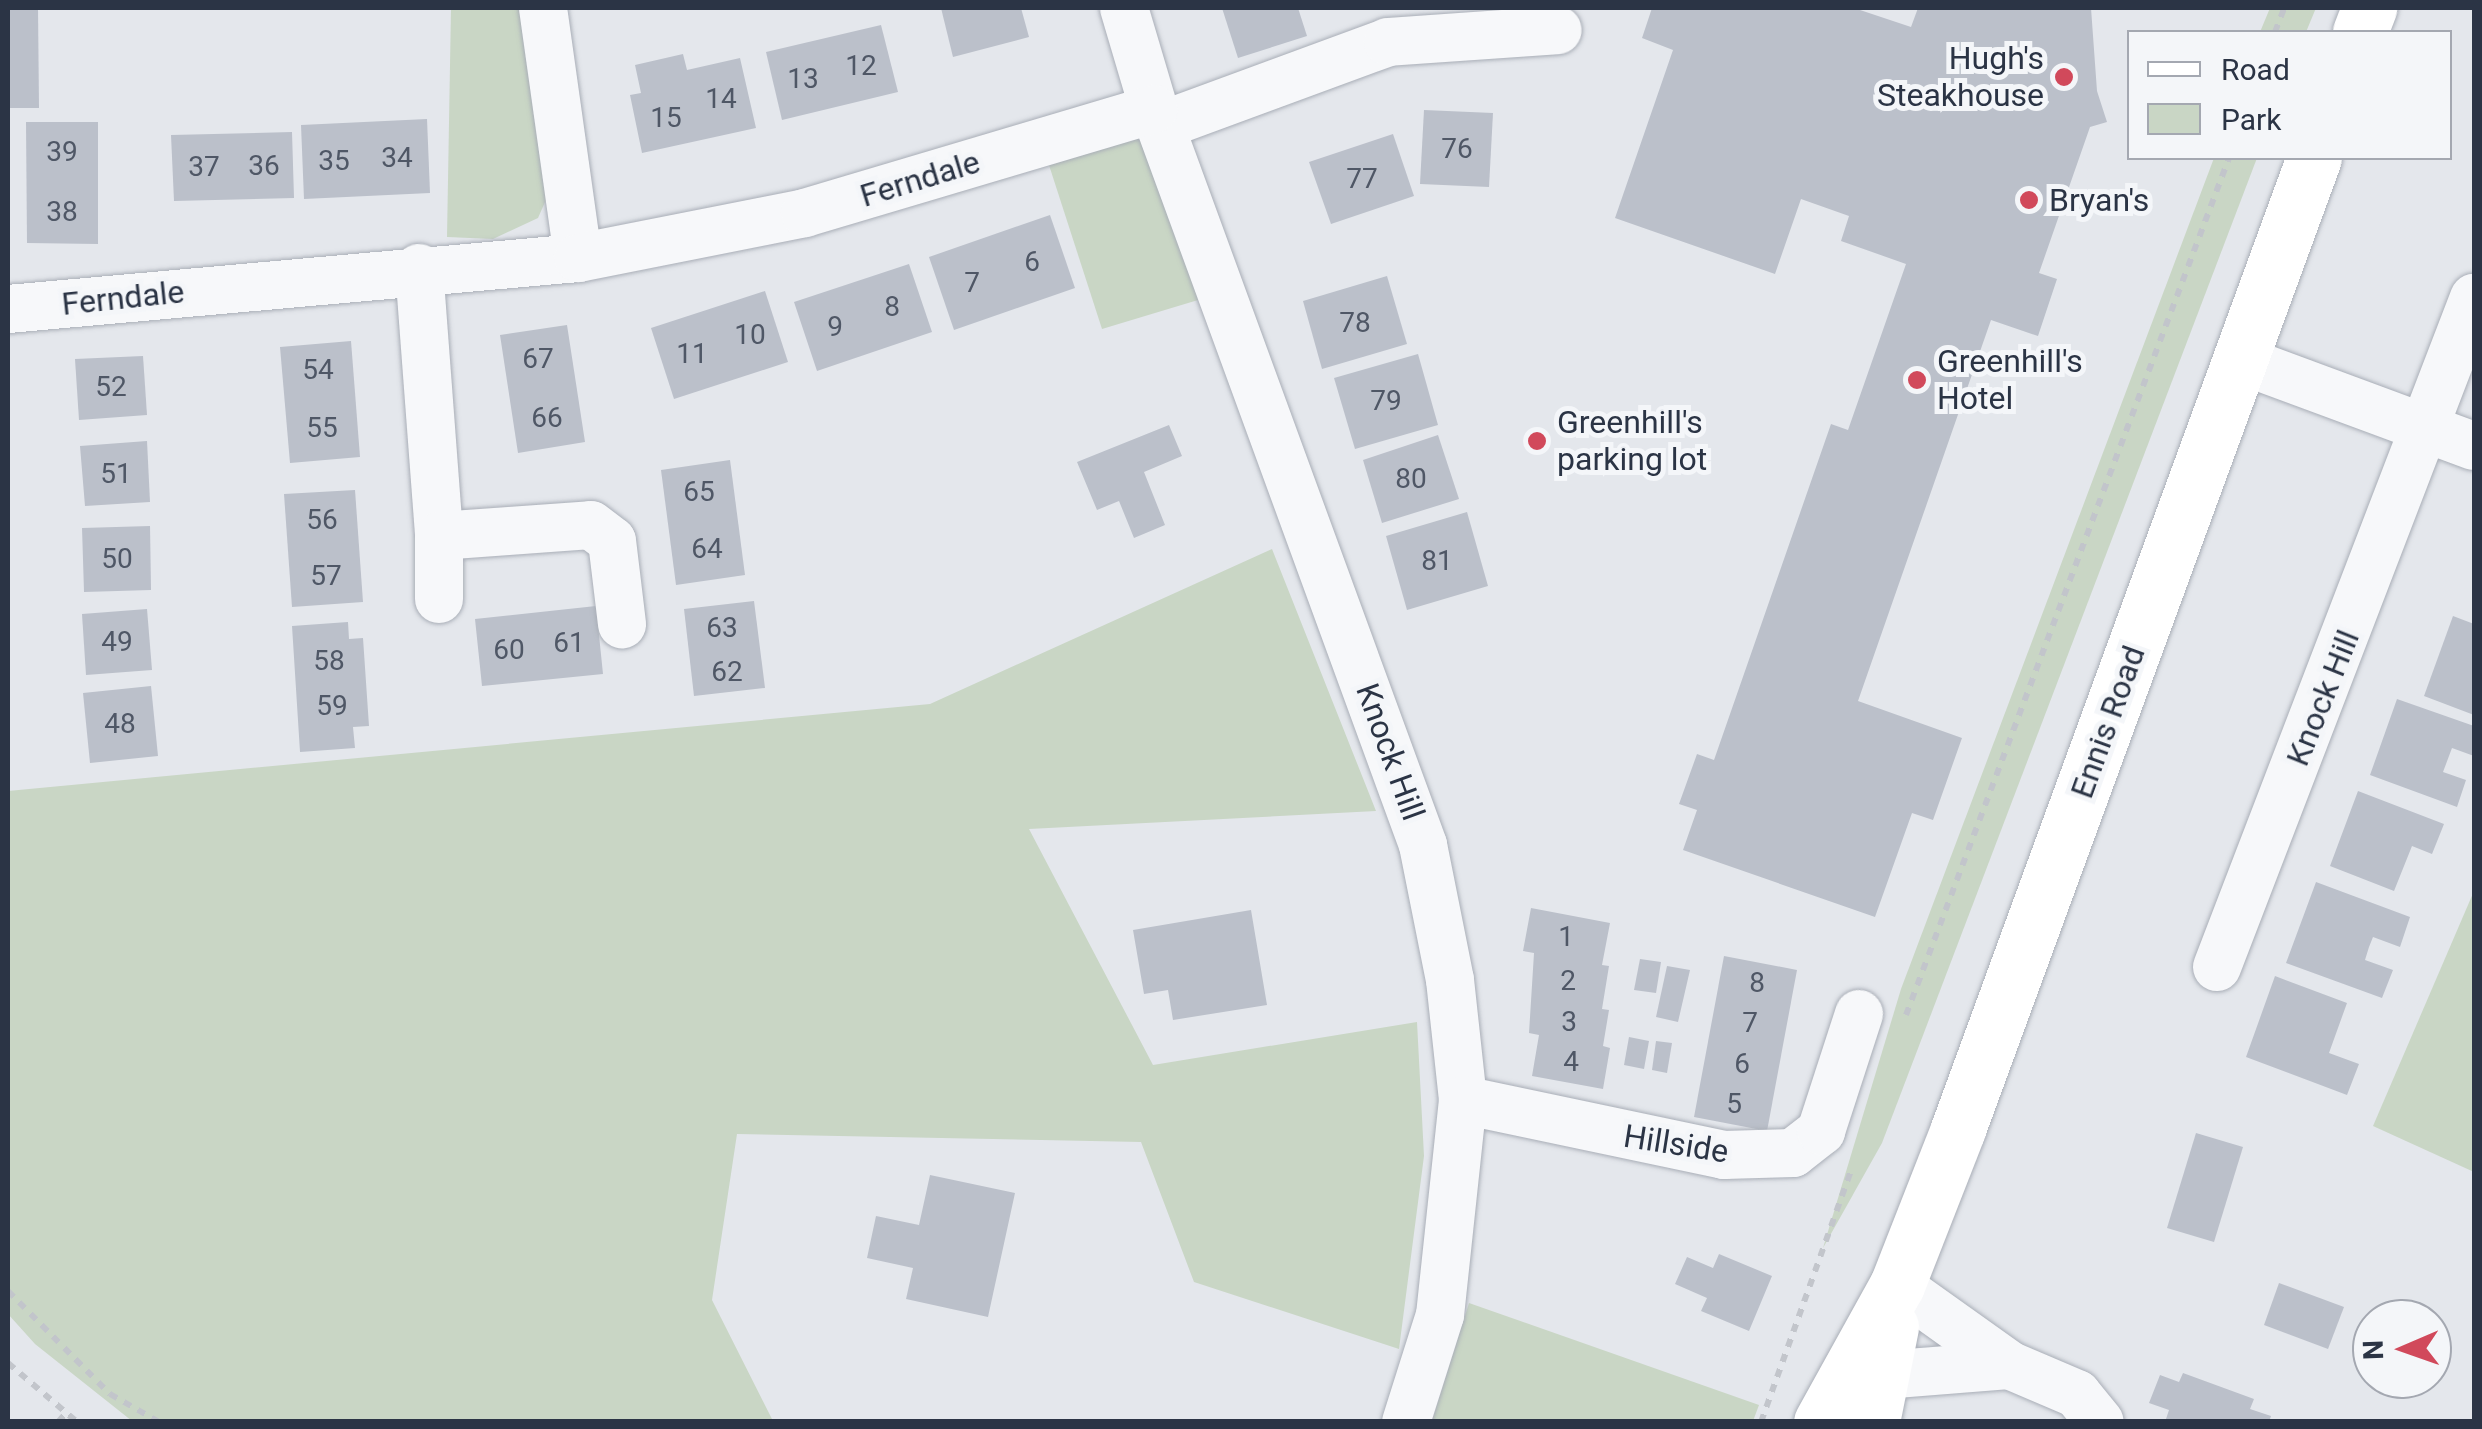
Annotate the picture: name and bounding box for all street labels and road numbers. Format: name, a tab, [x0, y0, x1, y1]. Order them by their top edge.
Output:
street label: Ferndale	[856, 143, 984, 215]
street label: Ferndale	[60, 272, 186, 324]
street label: Knock Hill	[2278, 625, 2368, 771]
street label: Ennis Road	[2063, 641, 2153, 803]
street label: Knock Hill	[1348, 678, 1432, 826]
street label: Hillside	[1621, 1117, 1731, 1171]

